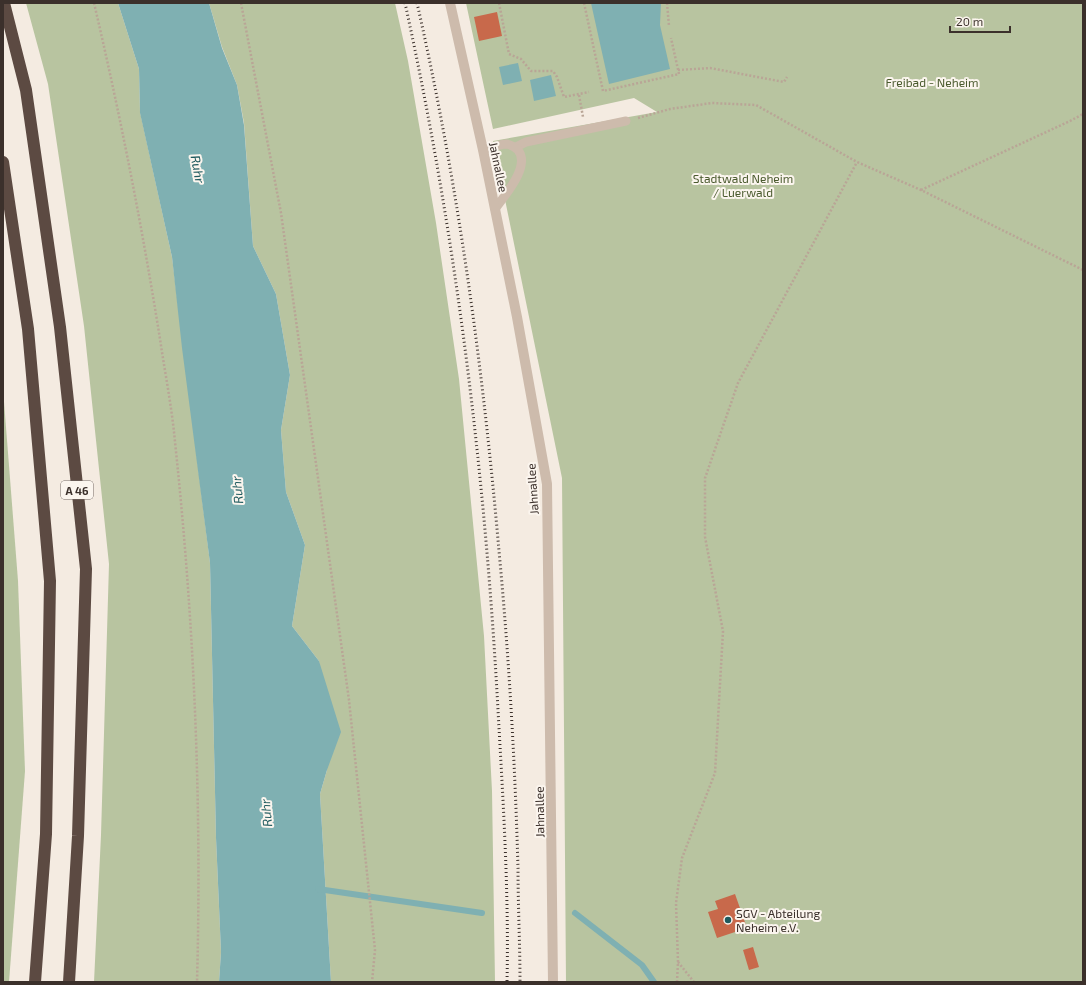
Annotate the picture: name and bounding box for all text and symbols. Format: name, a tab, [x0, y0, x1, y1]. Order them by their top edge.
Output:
scale bar	[950, 8, 1010, 34]
text: 20 m	[956, 14, 983, 28]
park label: Freibad - Neheim	[885, 75, 979, 89]
street label: Jahnallee	[487, 140, 511, 194]
water label: Ruhr	[187, 154, 209, 185]
park label: Stadtwald Neheim / Luerwald	[693, 171, 793, 199]
street label: Jahnallee	[523, 463, 541, 515]
water label: Ruhr	[228, 474, 246, 505]
road number: A 46	[61, 481, 93, 499]
street label: Jahnallee	[532, 786, 546, 838]
water label: Ruhr	[257, 797, 275, 828]
place label: SGV - Abteilung Neheim e.V.	[736, 906, 820, 934]
marker: SGV - Abteilung Neheim e.V.	[723, 915, 733, 925]

